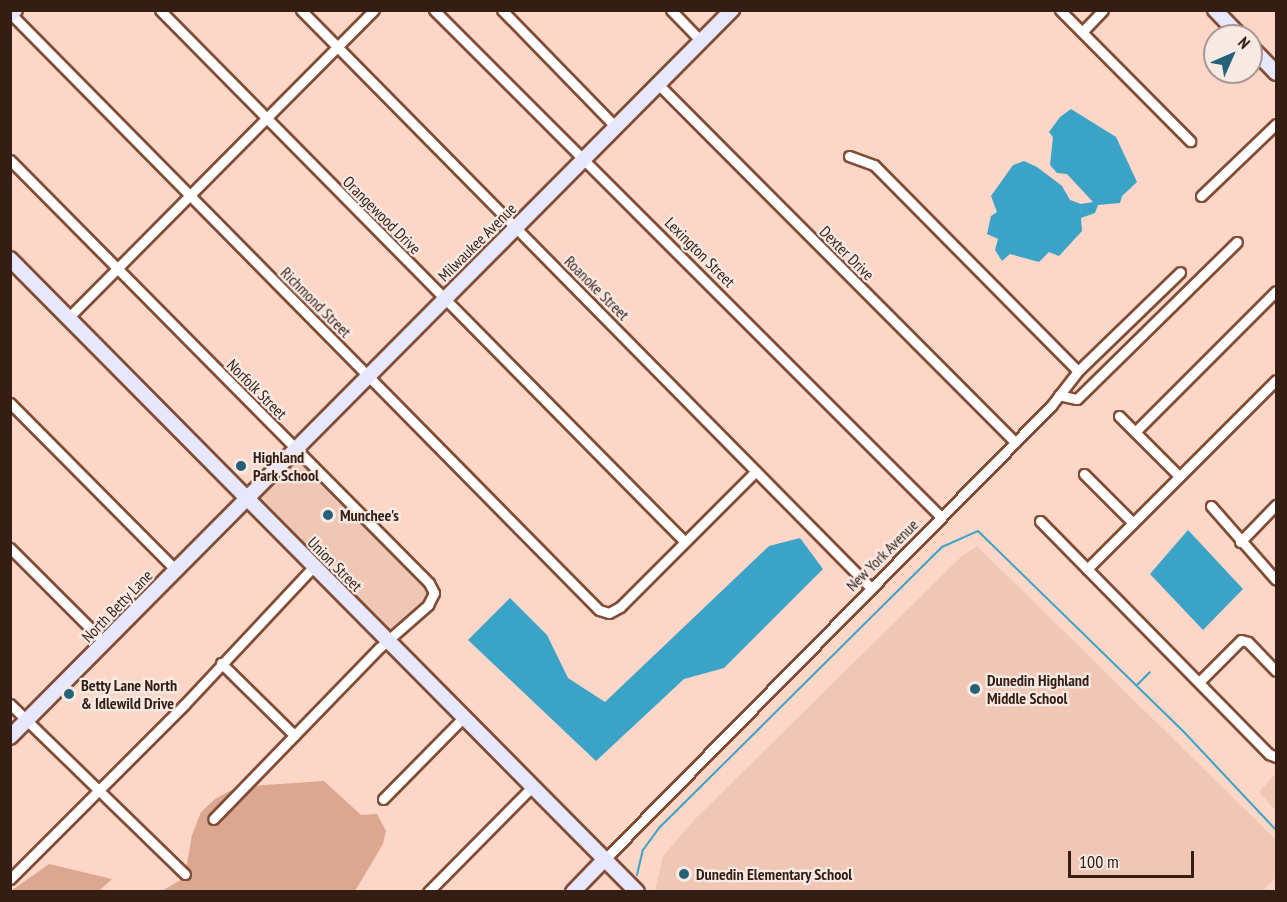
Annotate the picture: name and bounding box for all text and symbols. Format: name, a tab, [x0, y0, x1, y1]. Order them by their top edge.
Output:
north arrow	[1203, 24, 1263, 84]
text: N	[1234, 33, 1254, 53]
street label: Orangewood Drive	[339, 172, 425, 258]
street label: Milwaukee Avenue	[434, 199, 520, 285]
street label: Lexington Street	[661, 213, 739, 291]
street label: Dexter Drive	[816, 222, 878, 284]
street label: Roanoke Street	[561, 252, 633, 324]
street label: Richmond Street	[277, 263, 355, 341]
street label: Norfolk Street	[223, 355, 291, 423]
place label: Highland Park School	[253, 447, 319, 485]
marker: Highland Park School	[234, 459, 248, 473]
place label: Munchee's	[340, 505, 399, 525]
marker: Munchee's	[321, 508, 335, 522]
street label: New York Avenue	[841, 514, 923, 596]
street label: Union Street	[304, 533, 366, 595]
street label: North Betty Lane	[78, 566, 156, 646]
place label: Dunedin Highland Middle School	[987, 670, 1089, 708]
place label: Betty Lane North & Idlewild Drive	[81, 675, 178, 713]
marker: Dunedin Highland Middle School	[968, 682, 982, 696]
marker: Betty Lane North & Idlewild Drive	[62, 687, 76, 701]
scale bar	[1071, 839, 1197, 877]
text: 100 m	[1079, 850, 1119, 873]
place label: Dunedin Elementary School	[696, 864, 853, 884]
marker: Dunedin Elementary School	[677, 867, 691, 881]

